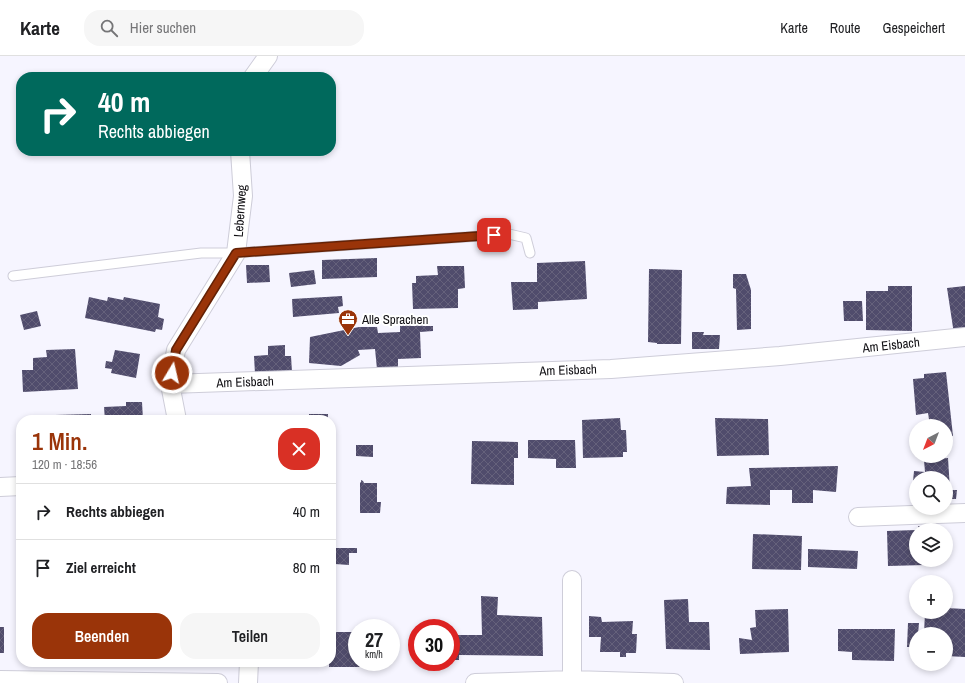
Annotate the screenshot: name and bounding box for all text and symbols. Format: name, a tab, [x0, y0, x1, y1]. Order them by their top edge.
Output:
search box	[84, 10, 364, 46]
text: Karte	[20, 15, 60, 41]
icon: search	[98, 17, 120, 39]
text: Hier suchen	[130, 17, 196, 38]
text: Karte	[780, 19, 808, 37]
text: Route	[830, 19, 860, 37]
text: Gespeichert	[882, 19, 945, 37]
text: 40 m	[98, 83, 150, 121]
icon: right	[32, 88, 84, 140]
text: Rechts abbiegen	[98, 119, 210, 144]
street label: Lebernweg	[230, 184, 250, 238]
pin	[477, 218, 511, 252]
icon: arrive	[483, 224, 505, 246]
office icon: Alle Sprachen	[337, 308, 359, 336]
place label: Alle Sprachen	[361, 311, 428, 328]
street label: Am Eisbach	[861, 334, 921, 357]
position arrow	[151, 352, 193, 394]
street label: Am Eisbach	[538, 360, 597, 380]
street label: Am Eisbach	[215, 372, 274, 392]
north arrow	[909, 419, 953, 463]
map controls	[909, 419, 953, 671]
text: 1 Min.	[32, 425, 87, 457]
button: close	[278, 428, 320, 470]
text: 120 m · 18:56	[32, 456, 97, 473]
button: search	[909, 471, 953, 515]
icon: right	[32, 501, 54, 523]
text: Rechts abbiegen	[66, 501, 164, 522]
text: 40 m	[293, 501, 320, 522]
button: layers	[909, 523, 953, 567]
icon: arrive	[32, 557, 54, 579]
text: Ziel erreicht	[66, 557, 136, 578]
text: 80 m	[293, 557, 320, 578]
button: +	[909, 575, 953, 619]
button: Beenden	[32, 613, 172, 659]
button: Teilen	[180, 613, 320, 659]
speed limit sign: 30	[408, 619, 460, 671]
text: 27	[365, 626, 383, 653]
button: −	[909, 627, 953, 671]
text: km/h	[365, 648, 383, 661]

